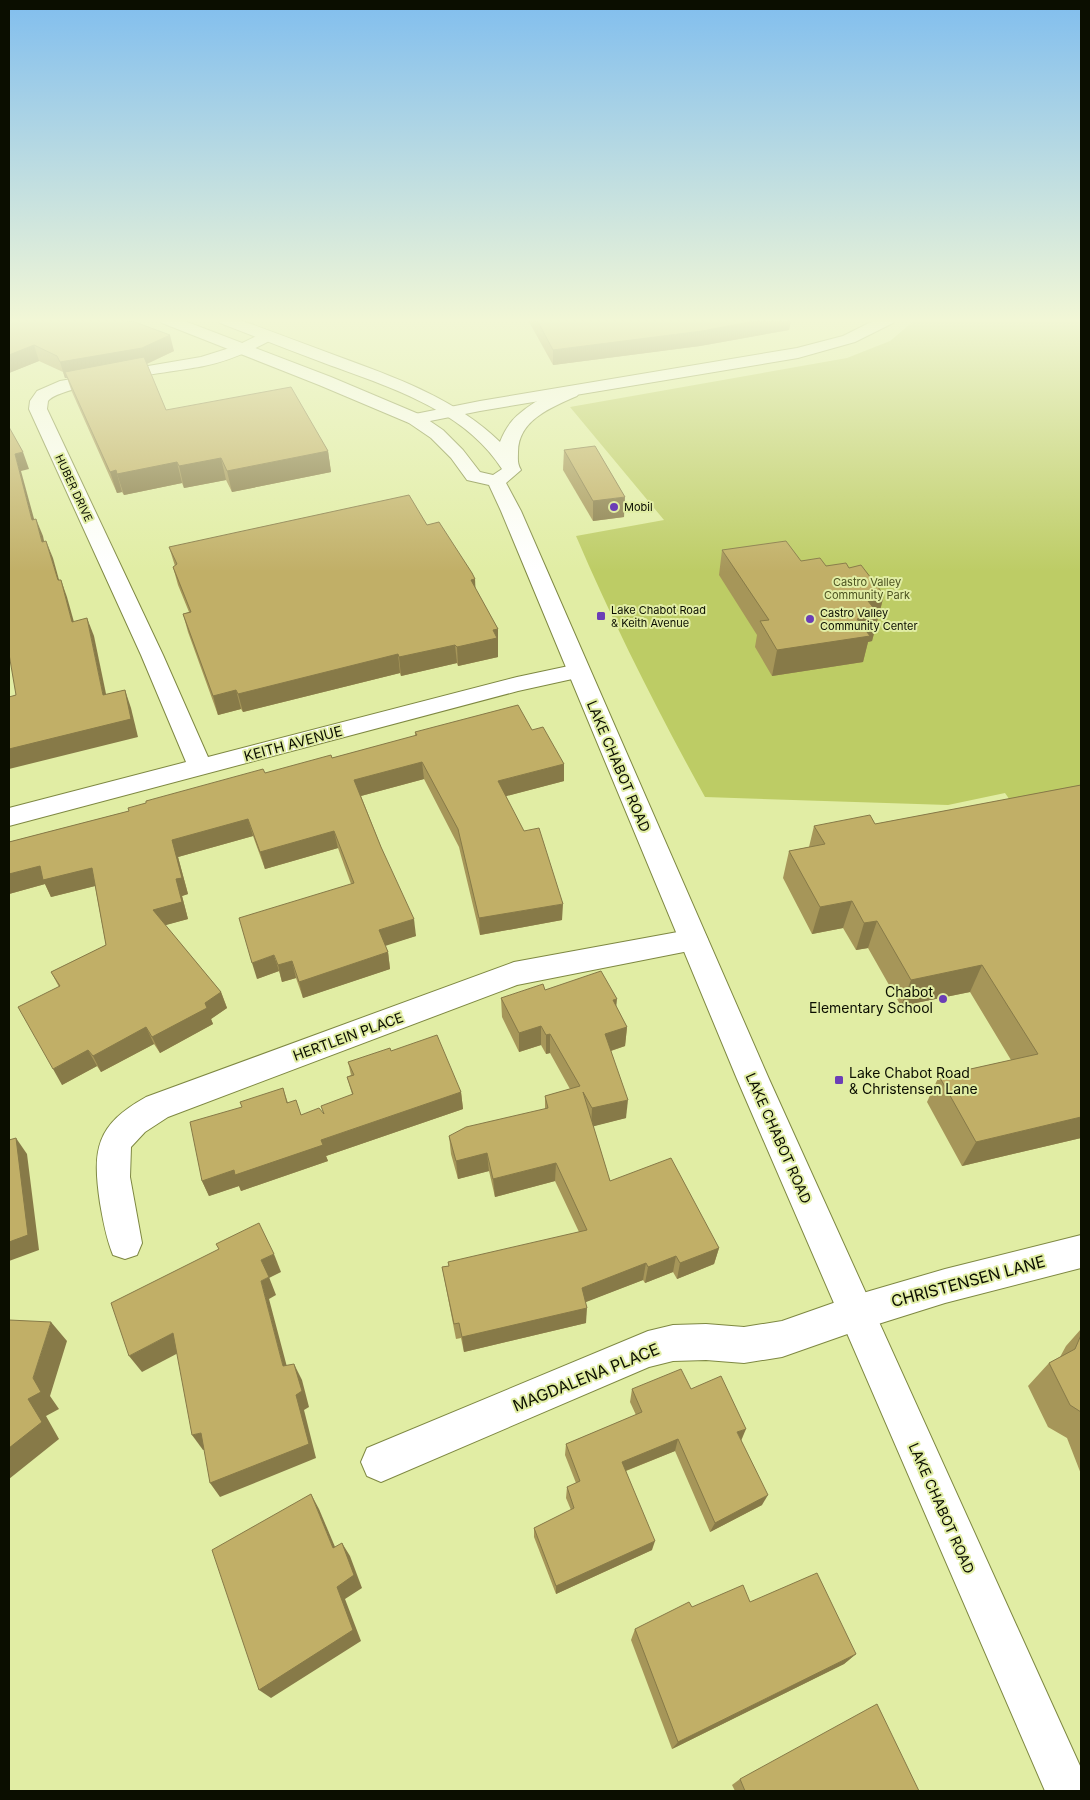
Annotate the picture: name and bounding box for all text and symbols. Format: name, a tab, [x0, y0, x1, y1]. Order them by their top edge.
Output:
street label: HUBER DRIVE	[52, 452, 96, 524]
place label: Mobil	[624, 500, 653, 514]
marker: Mobil	[608, 501, 620, 513]
park label: Castro Valley Community Park	[824, 575, 910, 602]
place label: Lake Chabot Road & Keith Avenue	[611, 603, 706, 630]
place label: Castro Valley Community Center	[820, 606, 918, 633]
marker: Lake Chabot Road & Keith Avenue	[595, 610, 607, 622]
marker: Castro Valley Community Center	[804, 613, 816, 625]
street label: LAKE CHABOT ROAD	[584, 698, 654, 834]
street label: KEITH AVENUE	[242, 722, 344, 764]
place label: Chabot Elementary School	[809, 983, 933, 1016]
marker: Chabot Elementary School	[937, 993, 949, 1005]
street label: HERTLEIN PLACE	[291, 1008, 405, 1064]
place label: Lake Chabot Road & Christensen Lane	[849, 1064, 978, 1097]
street label: LAKE CHABOT ROAD	[743, 1070, 815, 1206]
marker: Lake Chabot Road & Christensen Lane	[833, 1074, 845, 1086]
street label: CHRISTENSEN LANE	[889, 1251, 1047, 1311]
street label: MAGDALENA PLACE	[510, 1338, 662, 1416]
street label: LAKE CHABOT ROAD	[906, 1440, 978, 1576]

